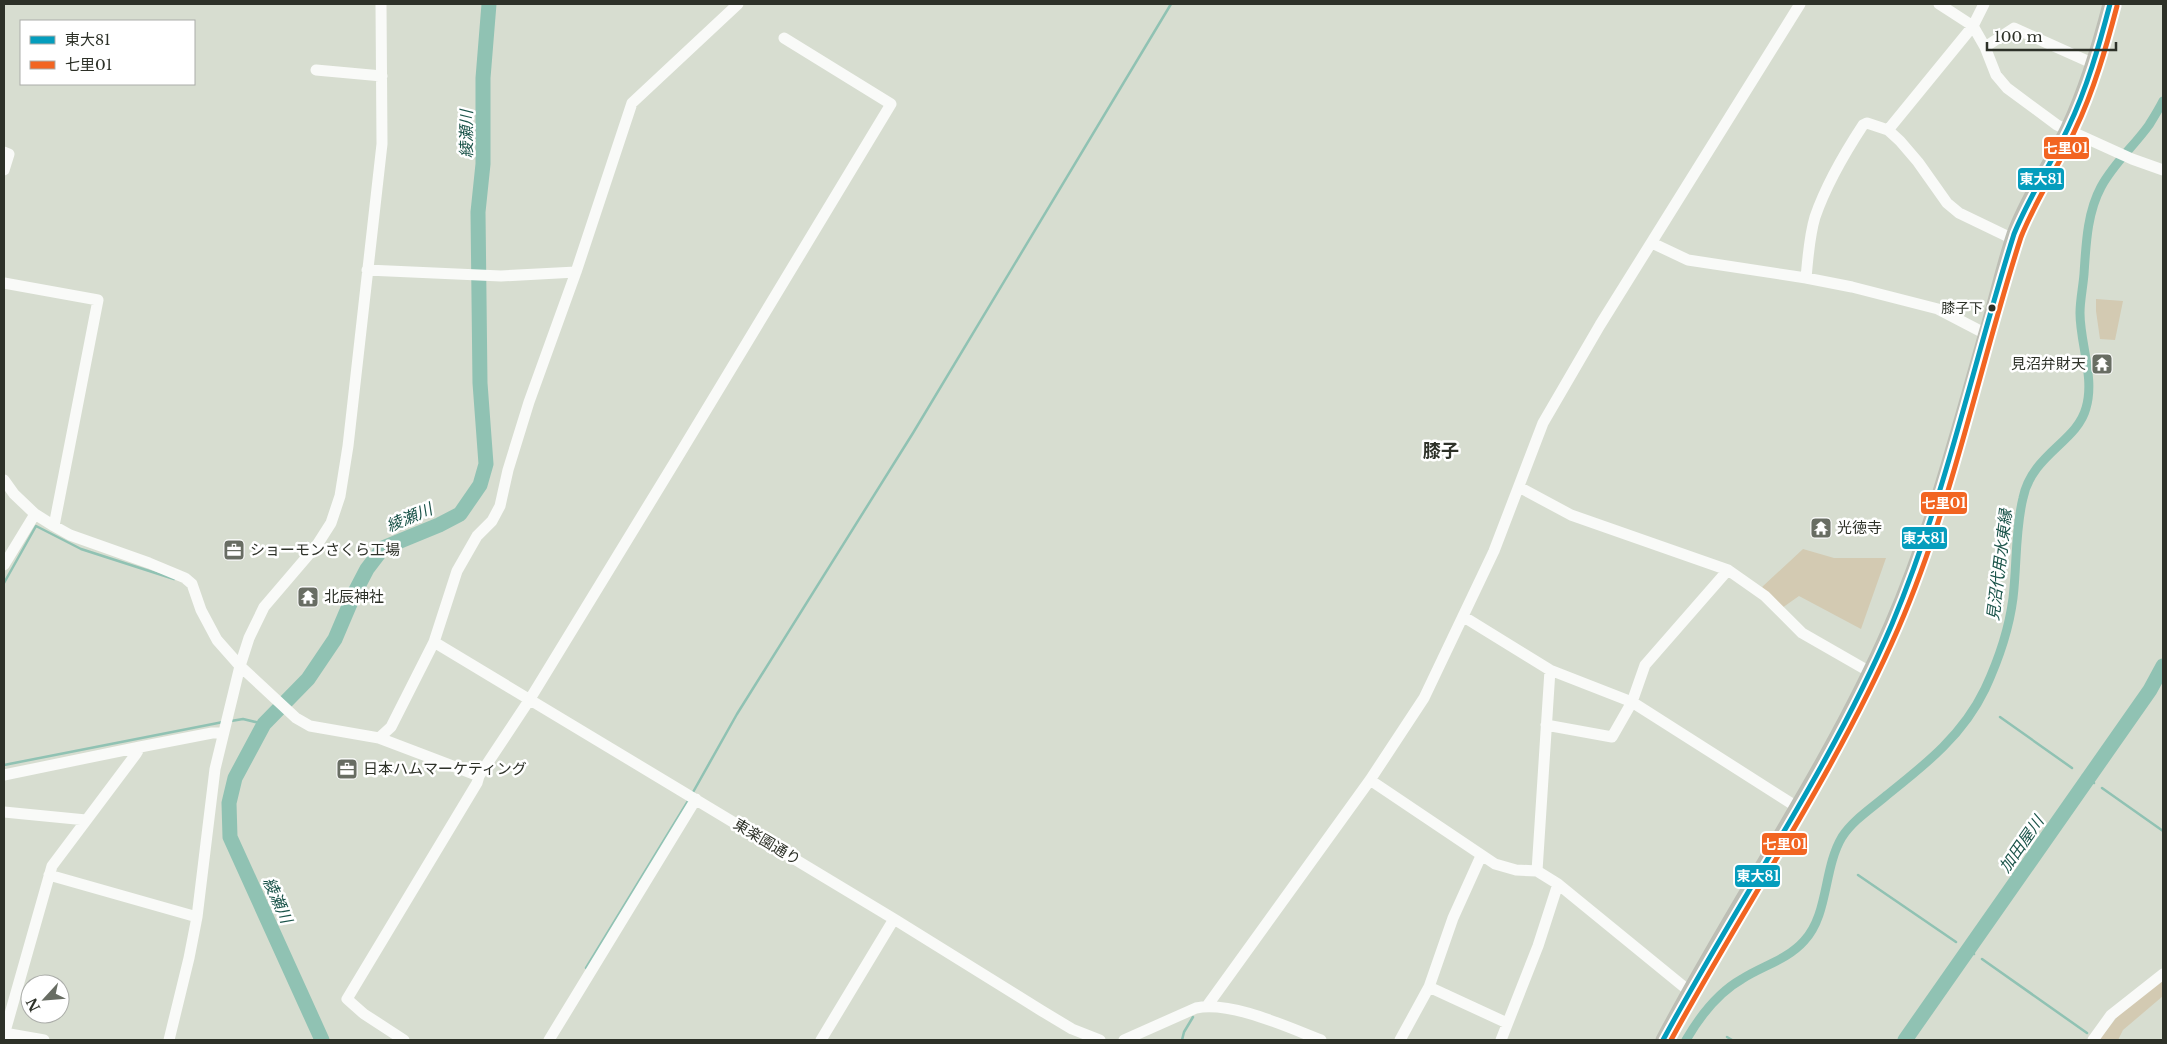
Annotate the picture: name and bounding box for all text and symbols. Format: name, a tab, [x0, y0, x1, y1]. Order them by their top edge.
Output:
legend	[20, 20, 195, 85]
scale bar	[1987, 20, 2116, 52]
text: 100 m	[1994, 27, 2043, 46]
text: 東大81	[65, 30, 111, 49]
text: 七里01	[65, 55, 112, 74]
water label: 綾瀬川	[456, 108, 476, 158]
line badge: 七里01	[2043, 136, 2090, 160]
text: 七里01	[2044, 139, 2088, 157]
line badge: 東大81	[2017, 167, 2065, 191]
text: 東大81	[2020, 170, 2063, 188]
place label: 膝子下	[1941, 299, 1983, 317]
marker: 膝子下	[1987, 303, 1997, 313]
temple icon: 見沼弁財天	[2090, 352, 2114, 376]
place label: 見沼弁財天	[2011, 354, 2086, 373]
district label: 膝子	[1423, 440, 1459, 462]
line badge: 七里01	[1920, 491, 1968, 515]
text: 七里01	[1922, 494, 1966, 512]
water label: 綾瀬川	[383, 498, 437, 536]
water label: 見沼代用水東縁	[1982, 506, 2016, 622]
temple icon: 光徳寺	[1809, 516, 1833, 540]
place label: 光徳寺	[1837, 518, 1882, 537]
line badge: 東大81	[1901, 526, 1948, 550]
text: 東大81	[1903, 529, 1946, 547]
office icon: ショーモンさくら工場	[222, 538, 246, 562]
place label: ショーモンさくら工場	[250, 540, 400, 559]
temple icon: 北辰神社	[296, 585, 320, 609]
place label: 北辰神社	[324, 587, 384, 606]
office icon: 日本ハムマーケティング	[335, 757, 359, 781]
place label: 日本ハムマーケティング	[363, 759, 527, 778]
water label: 加田屋川	[1994, 810, 2049, 876]
street label: 東楽園通り	[730, 814, 804, 869]
line badge: 七里01	[1761, 832, 1808, 856]
text: 七里01	[1763, 835, 1807, 853]
line badge: 東大81	[1734, 864, 1781, 888]
text: 東大81	[1737, 867, 1780, 885]
water label: 綾瀬川	[259, 874, 298, 928]
north arrow	[20, 974, 70, 1024]
text: N	[22, 995, 44, 1015]

